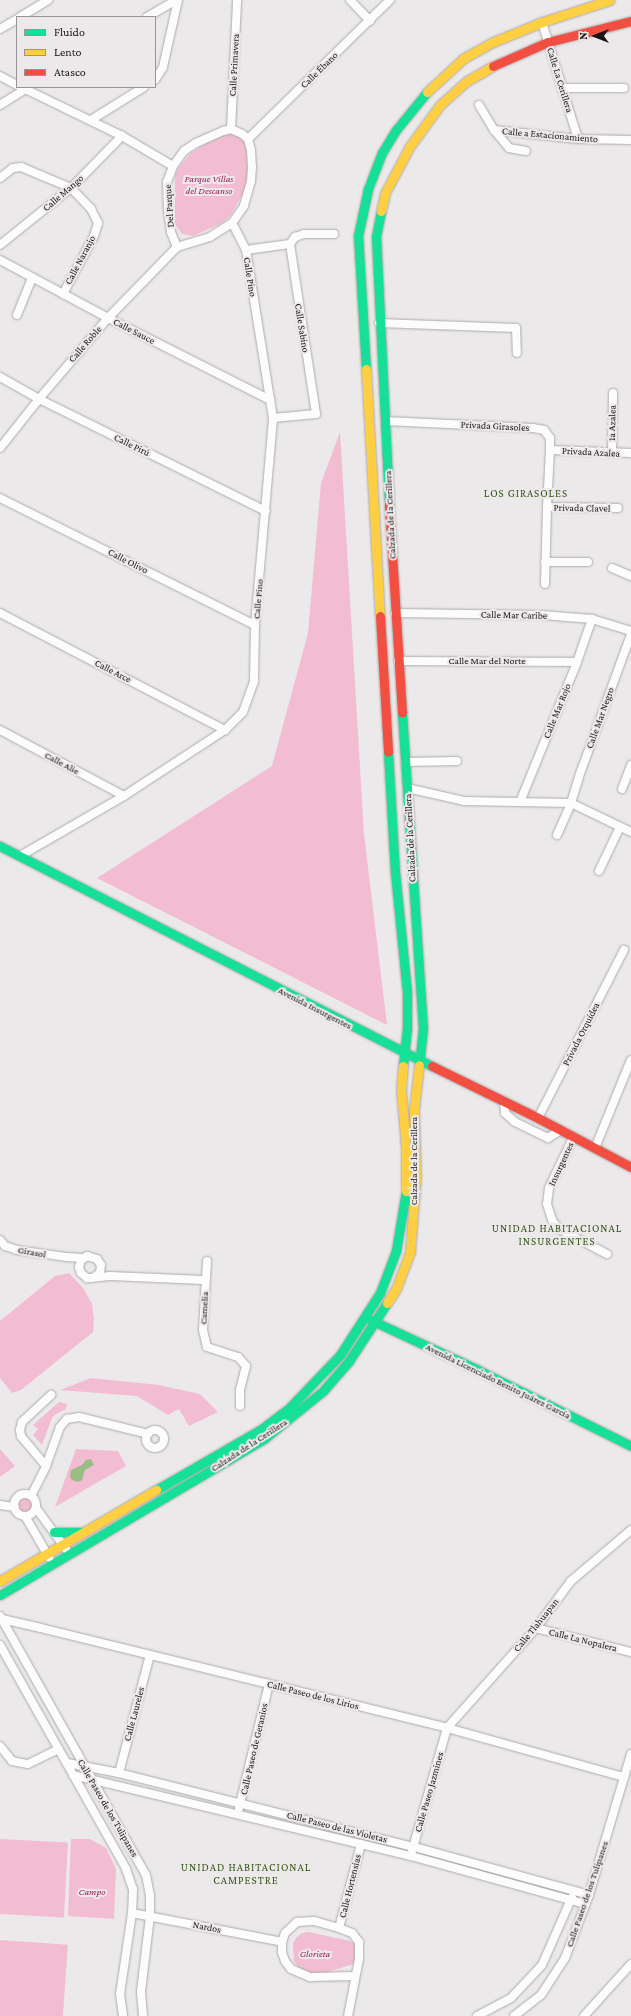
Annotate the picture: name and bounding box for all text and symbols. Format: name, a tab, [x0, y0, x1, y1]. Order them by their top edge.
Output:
legend	[16, 16, 156, 88]
north arrow	[575, 16, 615, 56]
text: Fluido	[54, 25, 85, 39]
text: N	[577, 32, 589, 40]
street label: Calle Primavera	[226, 33, 242, 97]
text: Lento	[54, 45, 82, 59]
street label: Calle La Cerillera	[544, 46, 576, 114]
street label: Calle Ébano	[298, 49, 340, 91]
text: Atasco	[54, 65, 86, 79]
street label: Calle a Estacionamiento	[502, 125, 598, 145]
street label: Calle Mango	[40, 172, 86, 214]
park label: Parque Villas del Descanso	[185, 172, 233, 196]
street label: Del Parque	[162, 184, 176, 228]
street label: Calle Naranjo	[62, 233, 98, 287]
street label: Calle Pino	[241, 256, 259, 298]
street label: Calle Sabino	[292, 303, 312, 353]
street label: Calle Sauce	[111, 315, 157, 347]
street label: Calle Roble	[66, 323, 104, 365]
street label: 1a Azalea	[606, 405, 618, 441]
street label: Privada Girasoles	[460, 418, 530, 434]
street label: Calle Pirú	[112, 431, 152, 459]
street label: Privada Azalea	[562, 444, 620, 460]
street label: Calzada de la Cerillera	[382, 471, 398, 559]
district label: LOS GIRASOLES	[484, 486, 568, 500]
street label: Privada Clavel	[554, 502, 610, 514]
street label: Calle Olivo	[106, 546, 150, 576]
street label: Calle Pino	[250, 579, 266, 619]
street label: Calle Mar Caribe	[481, 608, 547, 622]
street label: Calle Mar del Norte	[448, 655, 526, 667]
street label: Calle Arce	[93, 657, 133, 685]
street label: Calle Mar Rojo	[541, 682, 573, 740]
street label: Calle Mar Negro	[583, 686, 617, 750]
street label: Calle Alie	[43, 749, 81, 777]
street label: Calzada de la Cerillera	[402, 794, 418, 882]
street label: Avenida Insurgentes	[276, 984, 354, 1032]
street label: Privada Orquídea	[560, 1000, 602, 1068]
street label: Calzada de la Cerillera	[408, 1117, 420, 1205]
street label: Insurgentes	[546, 1140, 576, 1188]
district label: UNIDAD HABITACIONAL INSURGENTES	[492, 1222, 622, 1248]
street label: Girasol	[17, 1244, 47, 1260]
street label: Camelia	[197, 1291, 211, 1325]
street label: Avenida Licenciado Benito Juárez García	[424, 1341, 572, 1421]
street label: Calzada de la Cerillera	[209, 1416, 289, 1474]
street label: Calle Tlahuapan	[511, 1596, 561, 1654]
street label: Calle La Nopalera	[548, 1626, 618, 1654]
street label: Calle Paseo de los Lirios	[266, 1678, 360, 1712]
street label: Calle Laureles	[121, 1686, 147, 1742]
street label: Calle Paseo de Geranios	[238, 1702, 270, 1796]
street label: Calle Paseo Jazmines	[412, 1751, 446, 1833]
street label: Calle Paseo de los Tulipanes	[75, 1757, 141, 1859]
street label: Calle Paseo de las Violetas	[285, 1809, 389, 1845]
street label: Calle Paseo de los Tulipanes	[563, 1840, 611, 1948]
street label: Calle Hortensias	[336, 1853, 364, 1919]
district label: UNIDAD HABITACIONAL CAMPESTRE	[181, 1861, 311, 1887]
park label: Campo	[79, 1886, 105, 1898]
street label: Nardos	[192, 1918, 222, 1936]
park label: Glorieta	[300, 1948, 330, 1960]

